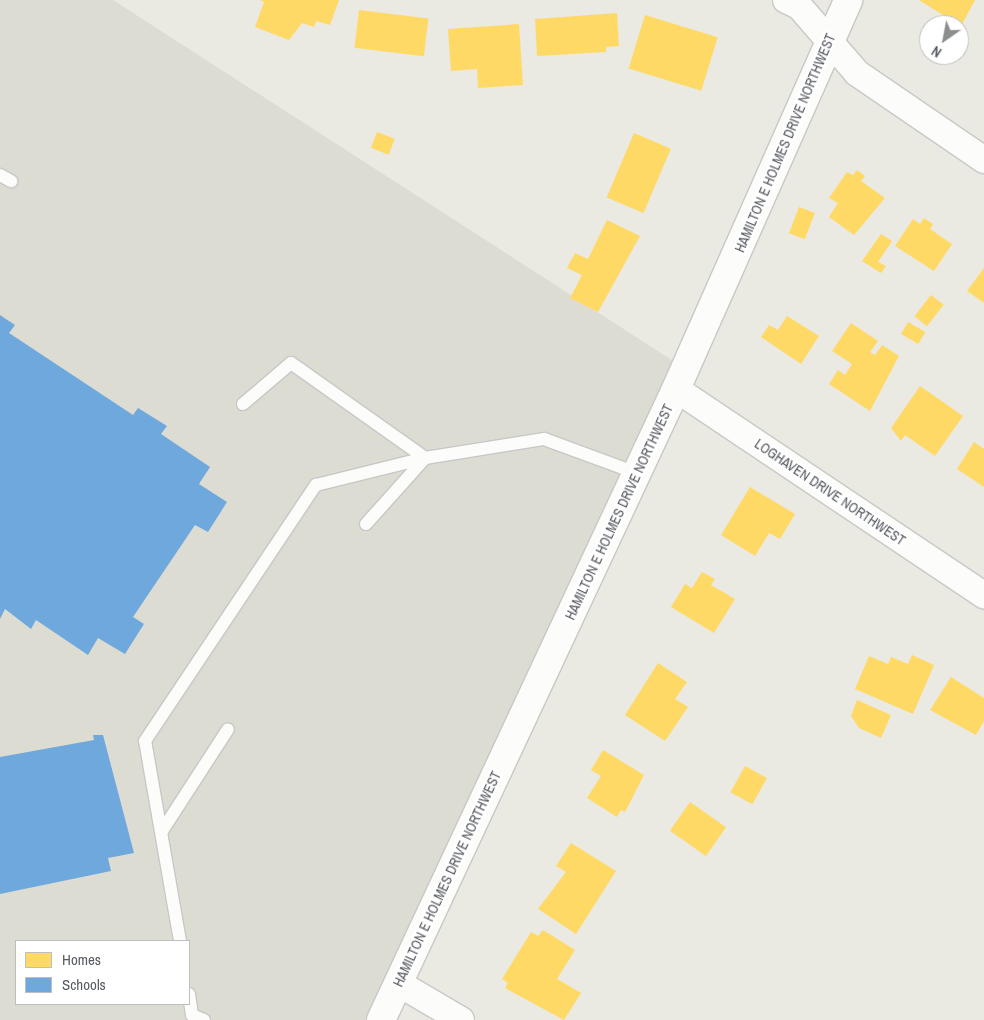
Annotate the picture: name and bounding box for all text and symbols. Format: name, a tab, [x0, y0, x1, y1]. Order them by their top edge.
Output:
north arrow	[919, 15, 969, 65]
street label: HAMILTON E HOLMES DRIVE NORTHWEST	[731, 31, 839, 255]
text: N	[928, 42, 945, 62]
street label: HAMILTON E HOLMES DRIVE NORTHWEST	[562, 401, 676, 623]
street label: LOGHAVEN DRIVE NORTHWEST	[751, 435, 909, 549]
street label: HAMILTON E HOLMES DRIVE NORTHWEST	[390, 768, 504, 990]
legend	[15, 940, 190, 1005]
text: Homes	[62, 949, 101, 970]
text: Schools	[62, 974, 106, 995]

